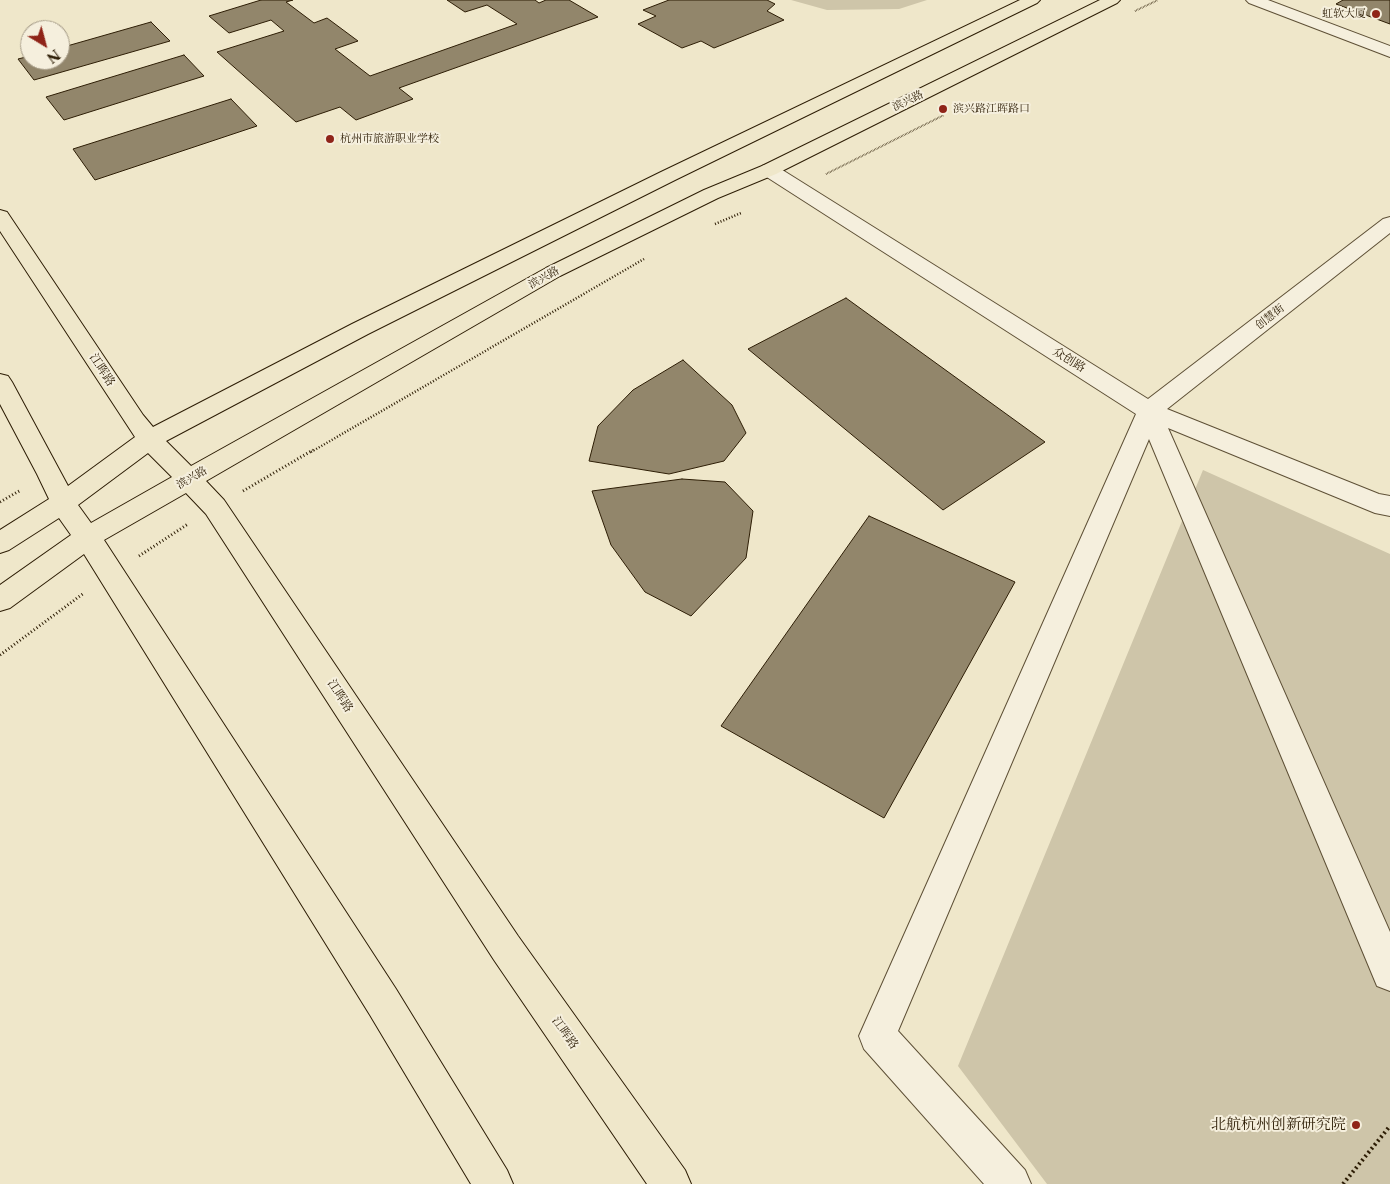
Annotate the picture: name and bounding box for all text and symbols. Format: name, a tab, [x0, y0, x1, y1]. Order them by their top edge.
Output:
place label: 虹软大厦	[1322, 7, 1366, 21]
marker: 虹软大厦	[1370, 8, 1382, 20]
north arrow	[20, 20, 70, 70]
text: N	[43, 45, 64, 67]
street label: 滨兴路	[890, 88, 926, 114]
place label: 滨兴路江晖路口	[953, 102, 1030, 116]
marker: 滨兴路江晖路口	[937, 103, 949, 115]
place label: 杭州市旅游职业学校	[340, 132, 439, 146]
marker: 杭州市旅游职业学校	[324, 133, 336, 145]
street label: 滨兴路	[526, 264, 562, 292]
street label: 创慧街	[1253, 302, 1287, 332]
street label: 众创路	[1050, 344, 1088, 376]
street label: 江晖路	[86, 351, 118, 389]
street label: 滨兴路	[174, 464, 210, 492]
street label: 江晖路	[324, 677, 356, 715]
street label: 江晖路	[549, 1014, 581, 1052]
place label: 北航杭州创新研究院	[1211, 1116, 1346, 1134]
marker: 北航杭州创新研究院	[1350, 1119, 1362, 1131]

